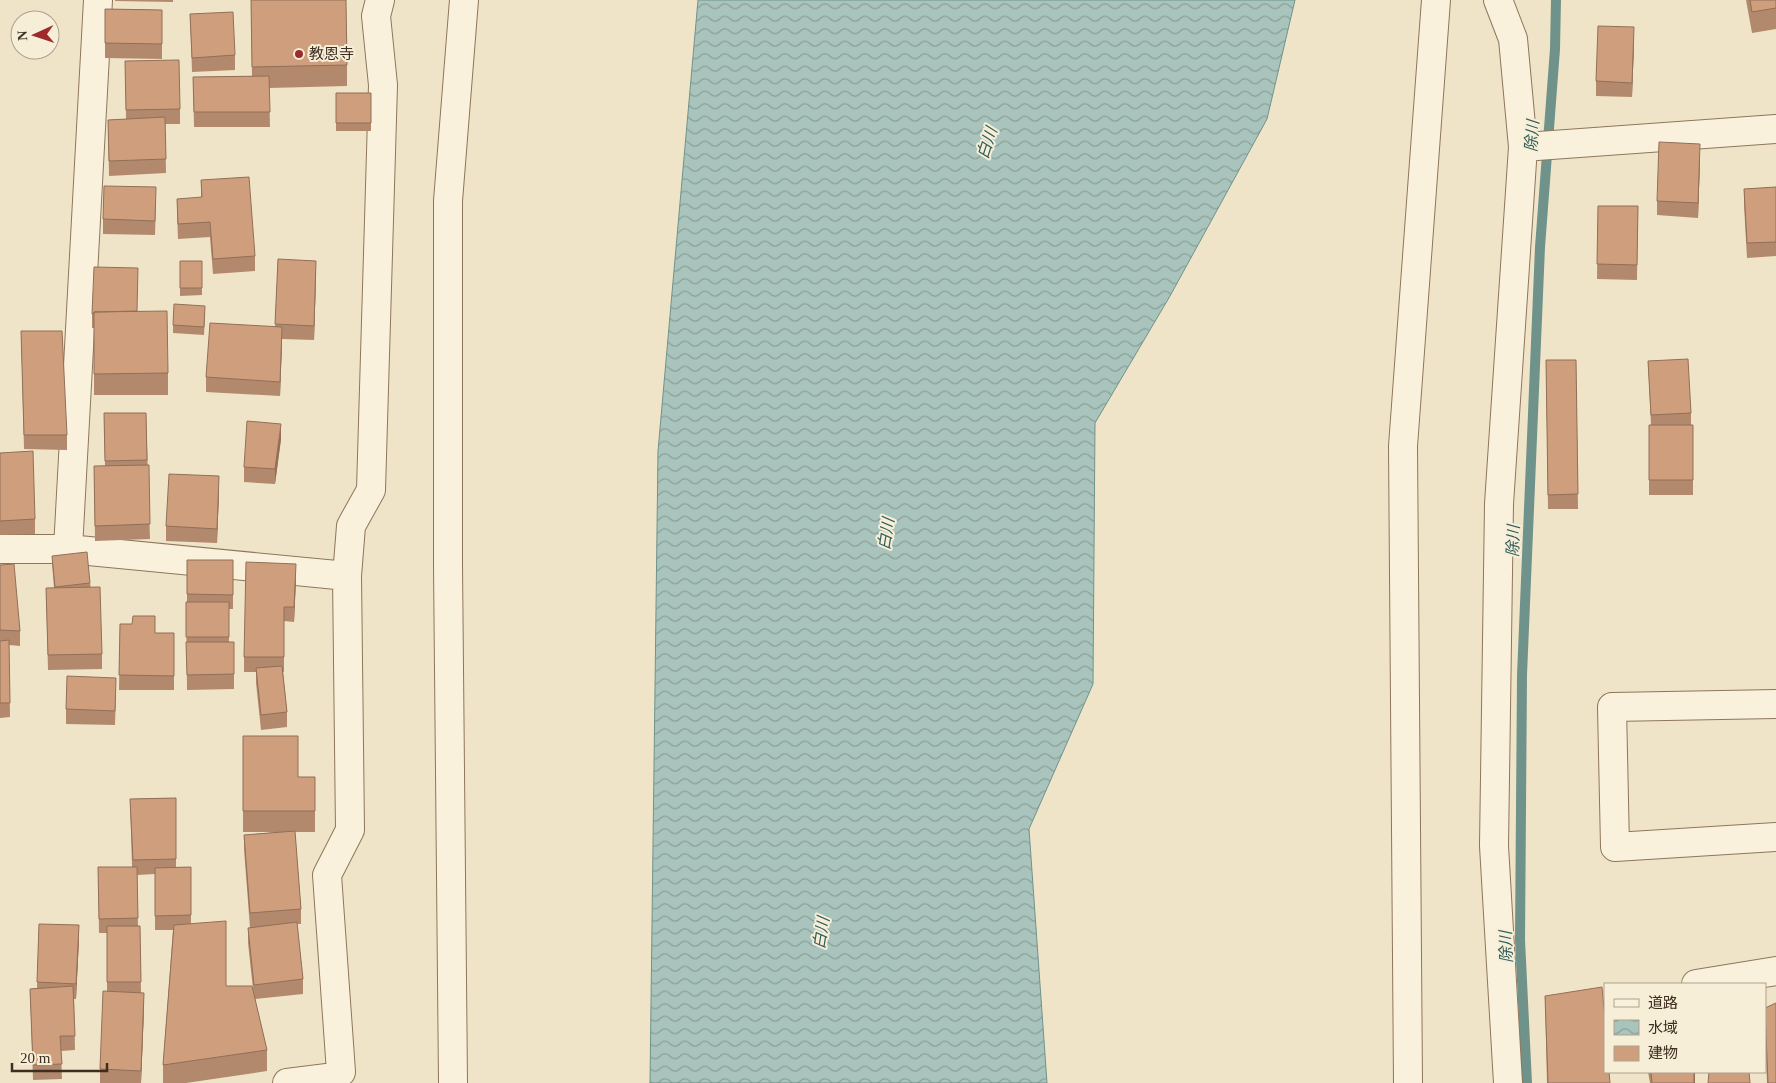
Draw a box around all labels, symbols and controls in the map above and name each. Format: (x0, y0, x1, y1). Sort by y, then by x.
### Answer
north arrow (10, 10, 60, 60)
text: N (15, 30, 30, 41)
place label: 教恩寺 (309, 46, 354, 62)
marker: 教恩寺 (293, 48, 305, 60)
water label: 除川 (1522, 117, 1542, 153)
water label: 白川 (974, 123, 1001, 161)
water label: 白川 (875, 515, 897, 551)
water label: 除川 (1504, 523, 1522, 557)
water label: 白川 (810, 914, 832, 950)
water label: 除川 (1497, 929, 1515, 963)
legend (1604, 983, 1766, 1073)
text: 道路 (1648, 995, 1678, 1011)
text: 水域 (1648, 1020, 1678, 1036)
scale bar (12, 1040, 108, 1072)
text: 建物 (1648, 1045, 1678, 1061)
text: 20 m (20, 1050, 51, 1066)

